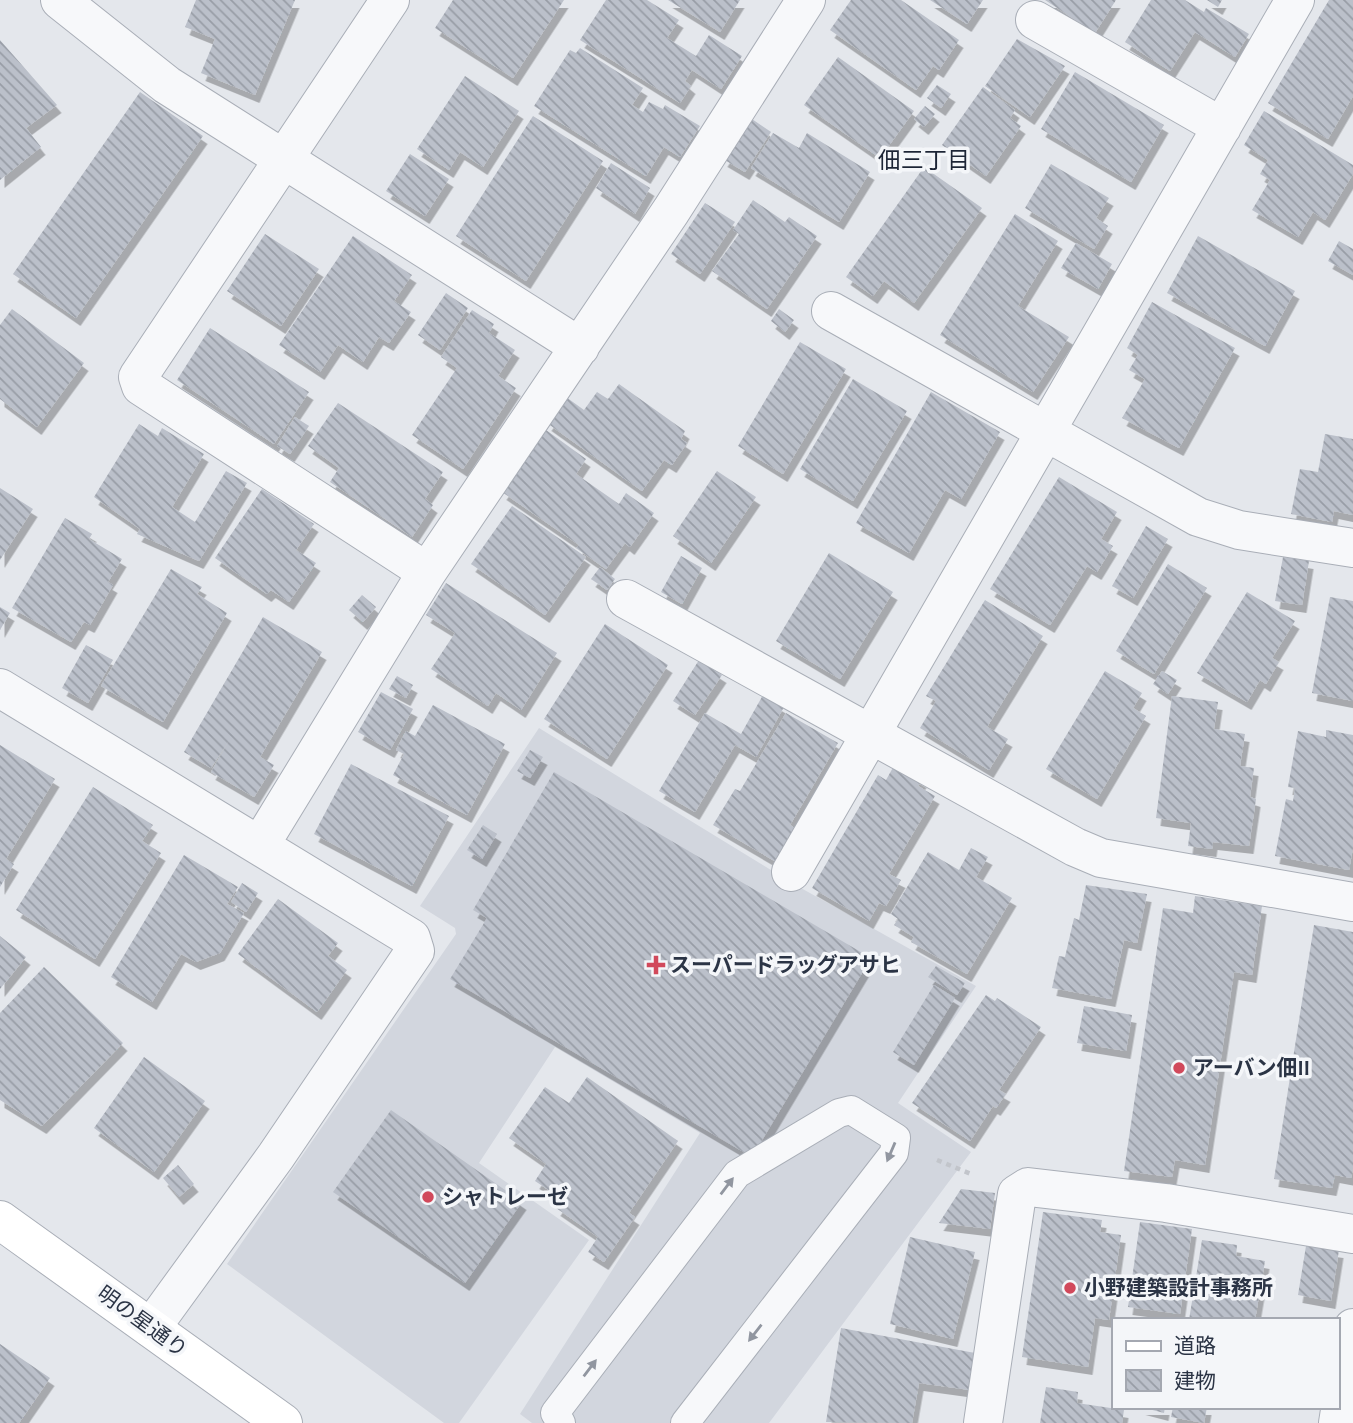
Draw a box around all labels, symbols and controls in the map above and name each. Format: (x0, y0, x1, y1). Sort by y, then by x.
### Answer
district label: 佃三丁目 (878, 148, 970, 173)
place label: スーパードラッグアサヒ (670, 954, 901, 976)
marker: スーパードラッグアサヒ (648, 957, 664, 973)
place label: アーバン佃II (1193, 1056, 1310, 1079)
marker: アーバン佃II (1171, 1060, 1187, 1076)
one-way arrow (886, 1142, 897, 1163)
one-way arrow (720, 1178, 735, 1196)
place label: シャトレーゼ (442, 1185, 568, 1208)
marker: シャトレーゼ (420, 1189, 436, 1205)
place label: 小野建築設計事務所 (1084, 1277, 1273, 1299)
marker: 小野建築設計事務所 (1062, 1280, 1078, 1296)
street label: 明の星通り (93, 1282, 191, 1361)
legend (1112, 1318, 1339, 1409)
one-way arrow (748, 1324, 762, 1342)
text: 道路 (1174, 1335, 1216, 1357)
one-way arrow (582, 1359, 597, 1377)
text: 建物 (1174, 1370, 1216, 1392)

